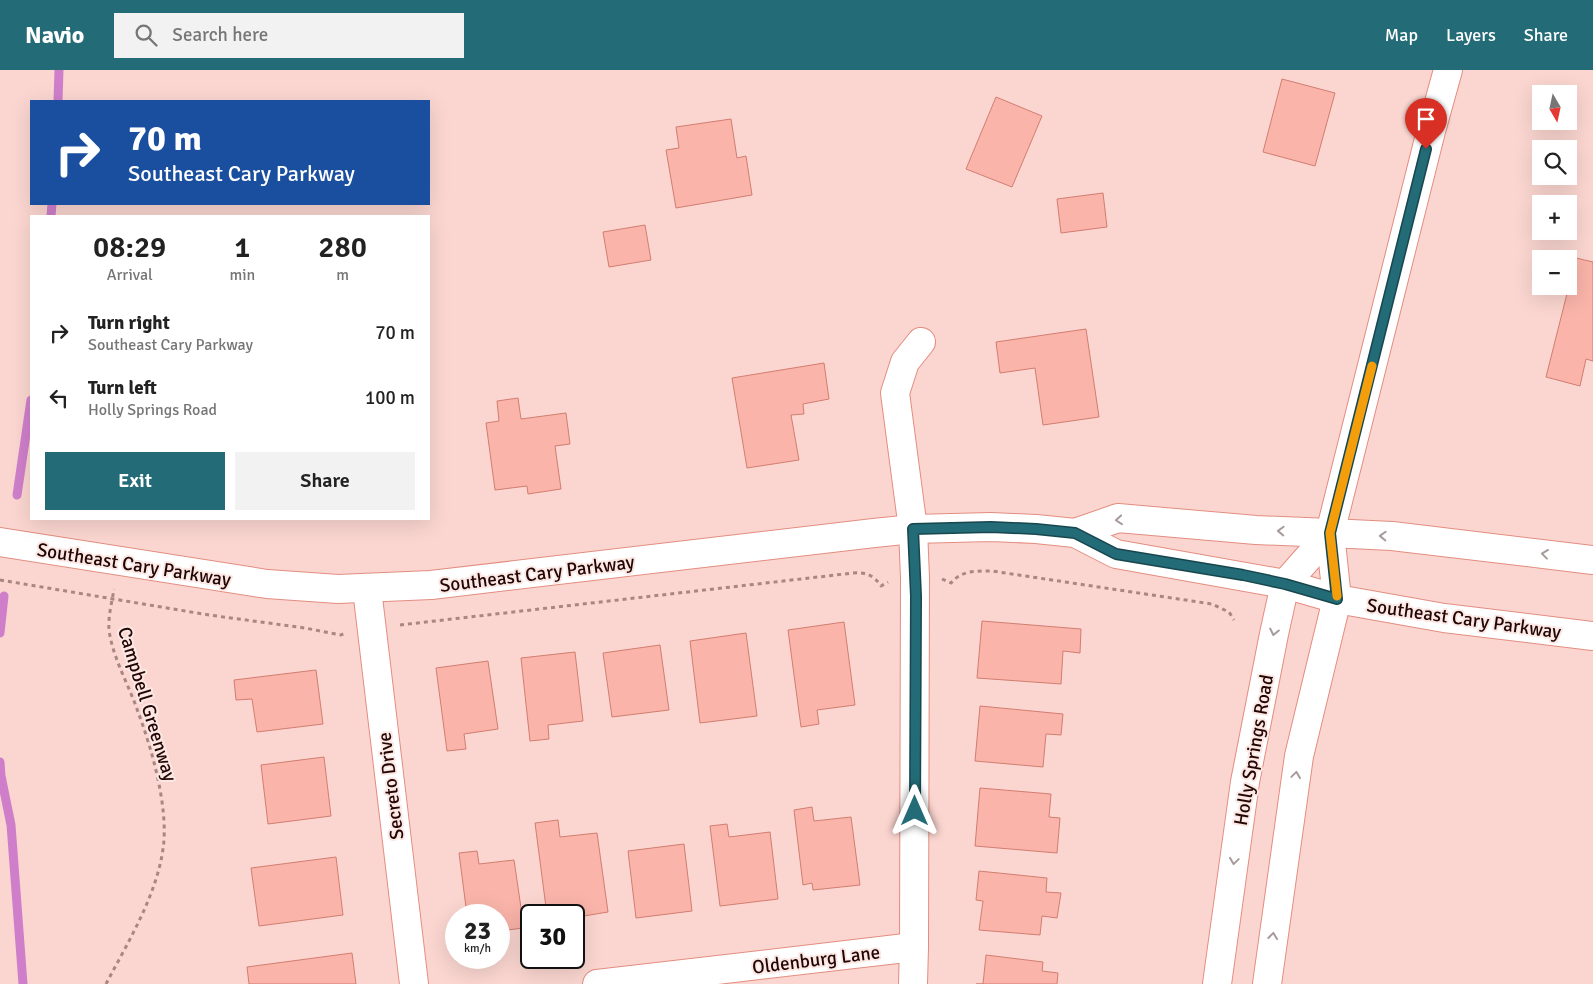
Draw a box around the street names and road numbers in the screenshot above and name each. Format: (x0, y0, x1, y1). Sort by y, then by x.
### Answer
street label: Southeast Cary Parkway (35, 538, 233, 592)
street label: Southeast Cary Parkway (438, 550, 636, 598)
street label: Southeast Cary Parkway (1365, 593, 1563, 645)
street label: Campbell Greenway (112, 624, 182, 785)
street label: Holly Springs Road (1229, 673, 1279, 828)
street label: Secreto Drive (372, 731, 409, 841)
street label: Oldenburg Lane (751, 940, 881, 980)

